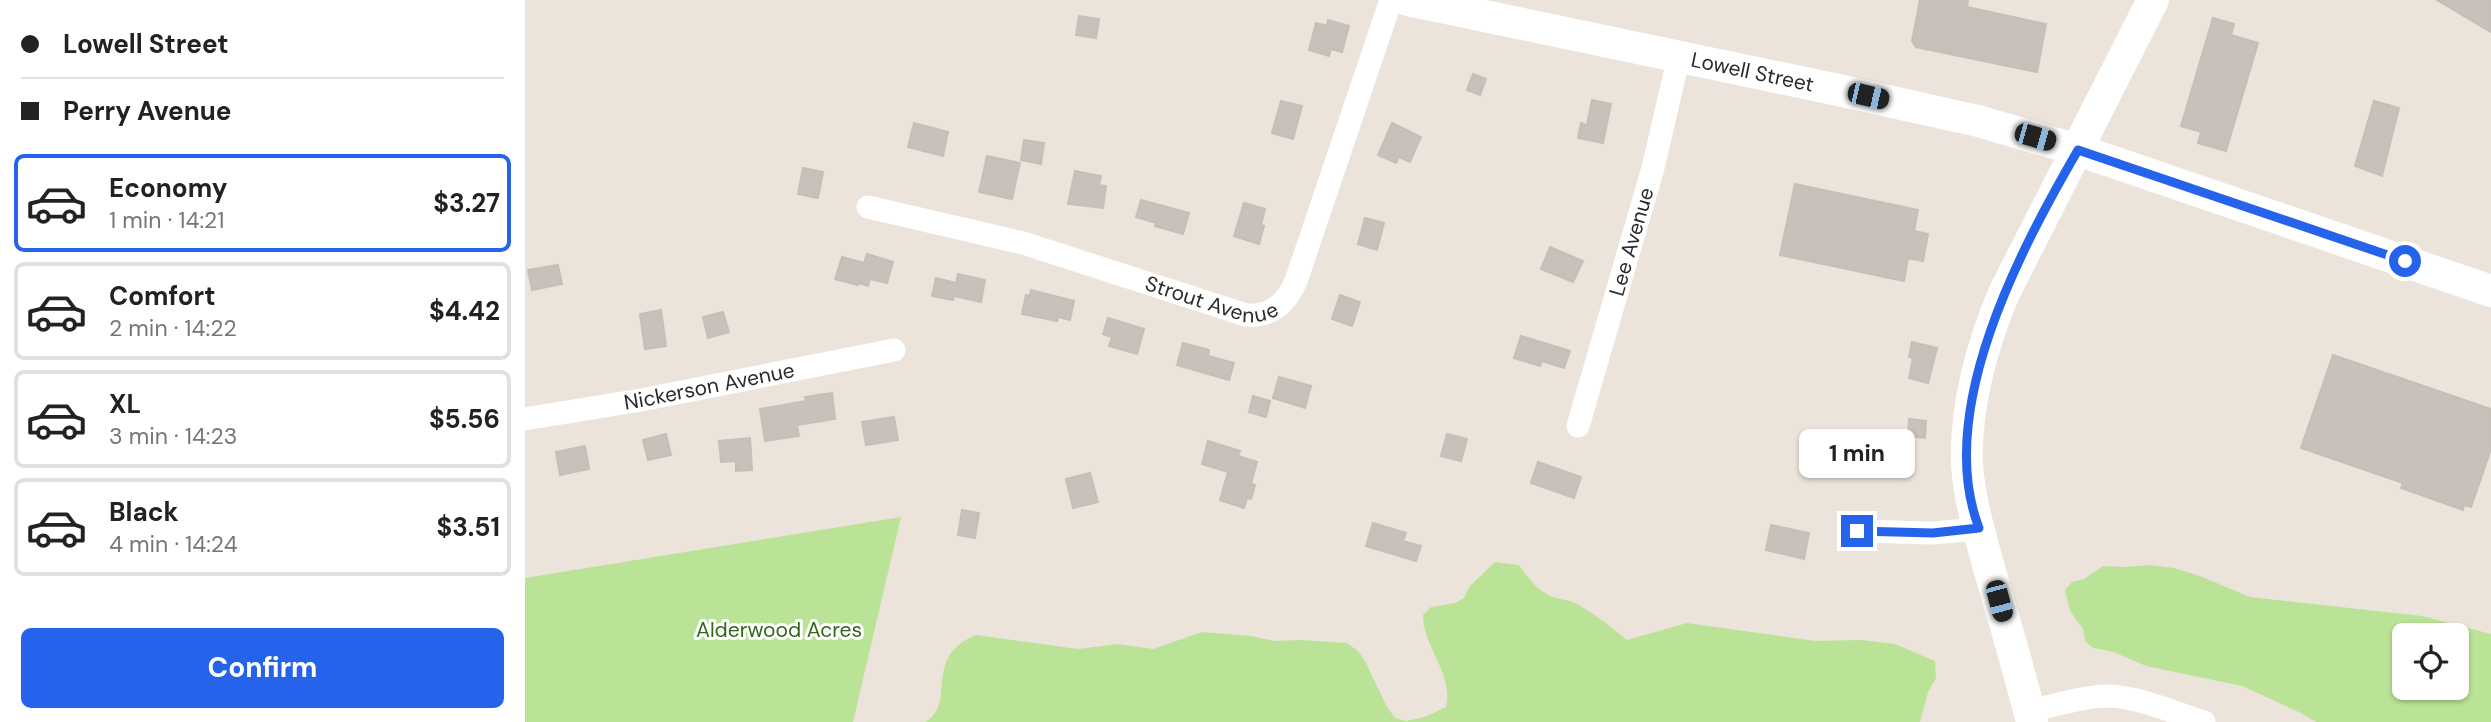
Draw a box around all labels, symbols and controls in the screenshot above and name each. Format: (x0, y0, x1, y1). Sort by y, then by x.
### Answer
text: Lowell Street (63, 27, 229, 61)
street label: Lowell Street (1689, 46, 1816, 99)
car (1846, 81, 1891, 111)
text: Perry Avenue (63, 94, 231, 128)
car (2012, 121, 2059, 153)
text: Economy (109, 171, 227, 205)
icon: car (25, 172, 88, 235)
street label: Lee Avenue (1603, 184, 1661, 299)
text: $3.27 (433, 186, 500, 220)
text: 1 min · 14:21 (109, 205, 225, 235)
route start (2389, 245, 2421, 277)
street label: Strout Avenue (1142, 269, 1283, 329)
text: Comfort (109, 279, 215, 313)
icon: car (25, 280, 88, 343)
text: $4.42 (429, 294, 500, 328)
text: 2 min · 14:22 (109, 313, 237, 343)
street label: Nickerson Avenue (622, 356, 797, 417)
text: XL (109, 387, 141, 421)
icon: car (25, 388, 88, 451)
text: $5.56 (429, 402, 500, 436)
text: 3 min · 14:23 (109, 421, 237, 451)
callout: 1 min (1799, 430, 1915, 478)
text: 1 min (1829, 438, 1885, 468)
text: Black (109, 495, 179, 529)
icon: car (25, 496, 88, 559)
text: $3.51 (436, 510, 500, 544)
route end (1841, 515, 1873, 547)
text: 4 min · 14:24 (109, 529, 238, 559)
car (1984, 578, 2015, 624)
park label: Alderwood Acres (696, 616, 862, 644)
map controls (2392, 623, 2469, 700)
button: locate (2392, 623, 2469, 700)
button: Confirm (21, 628, 504, 708)

